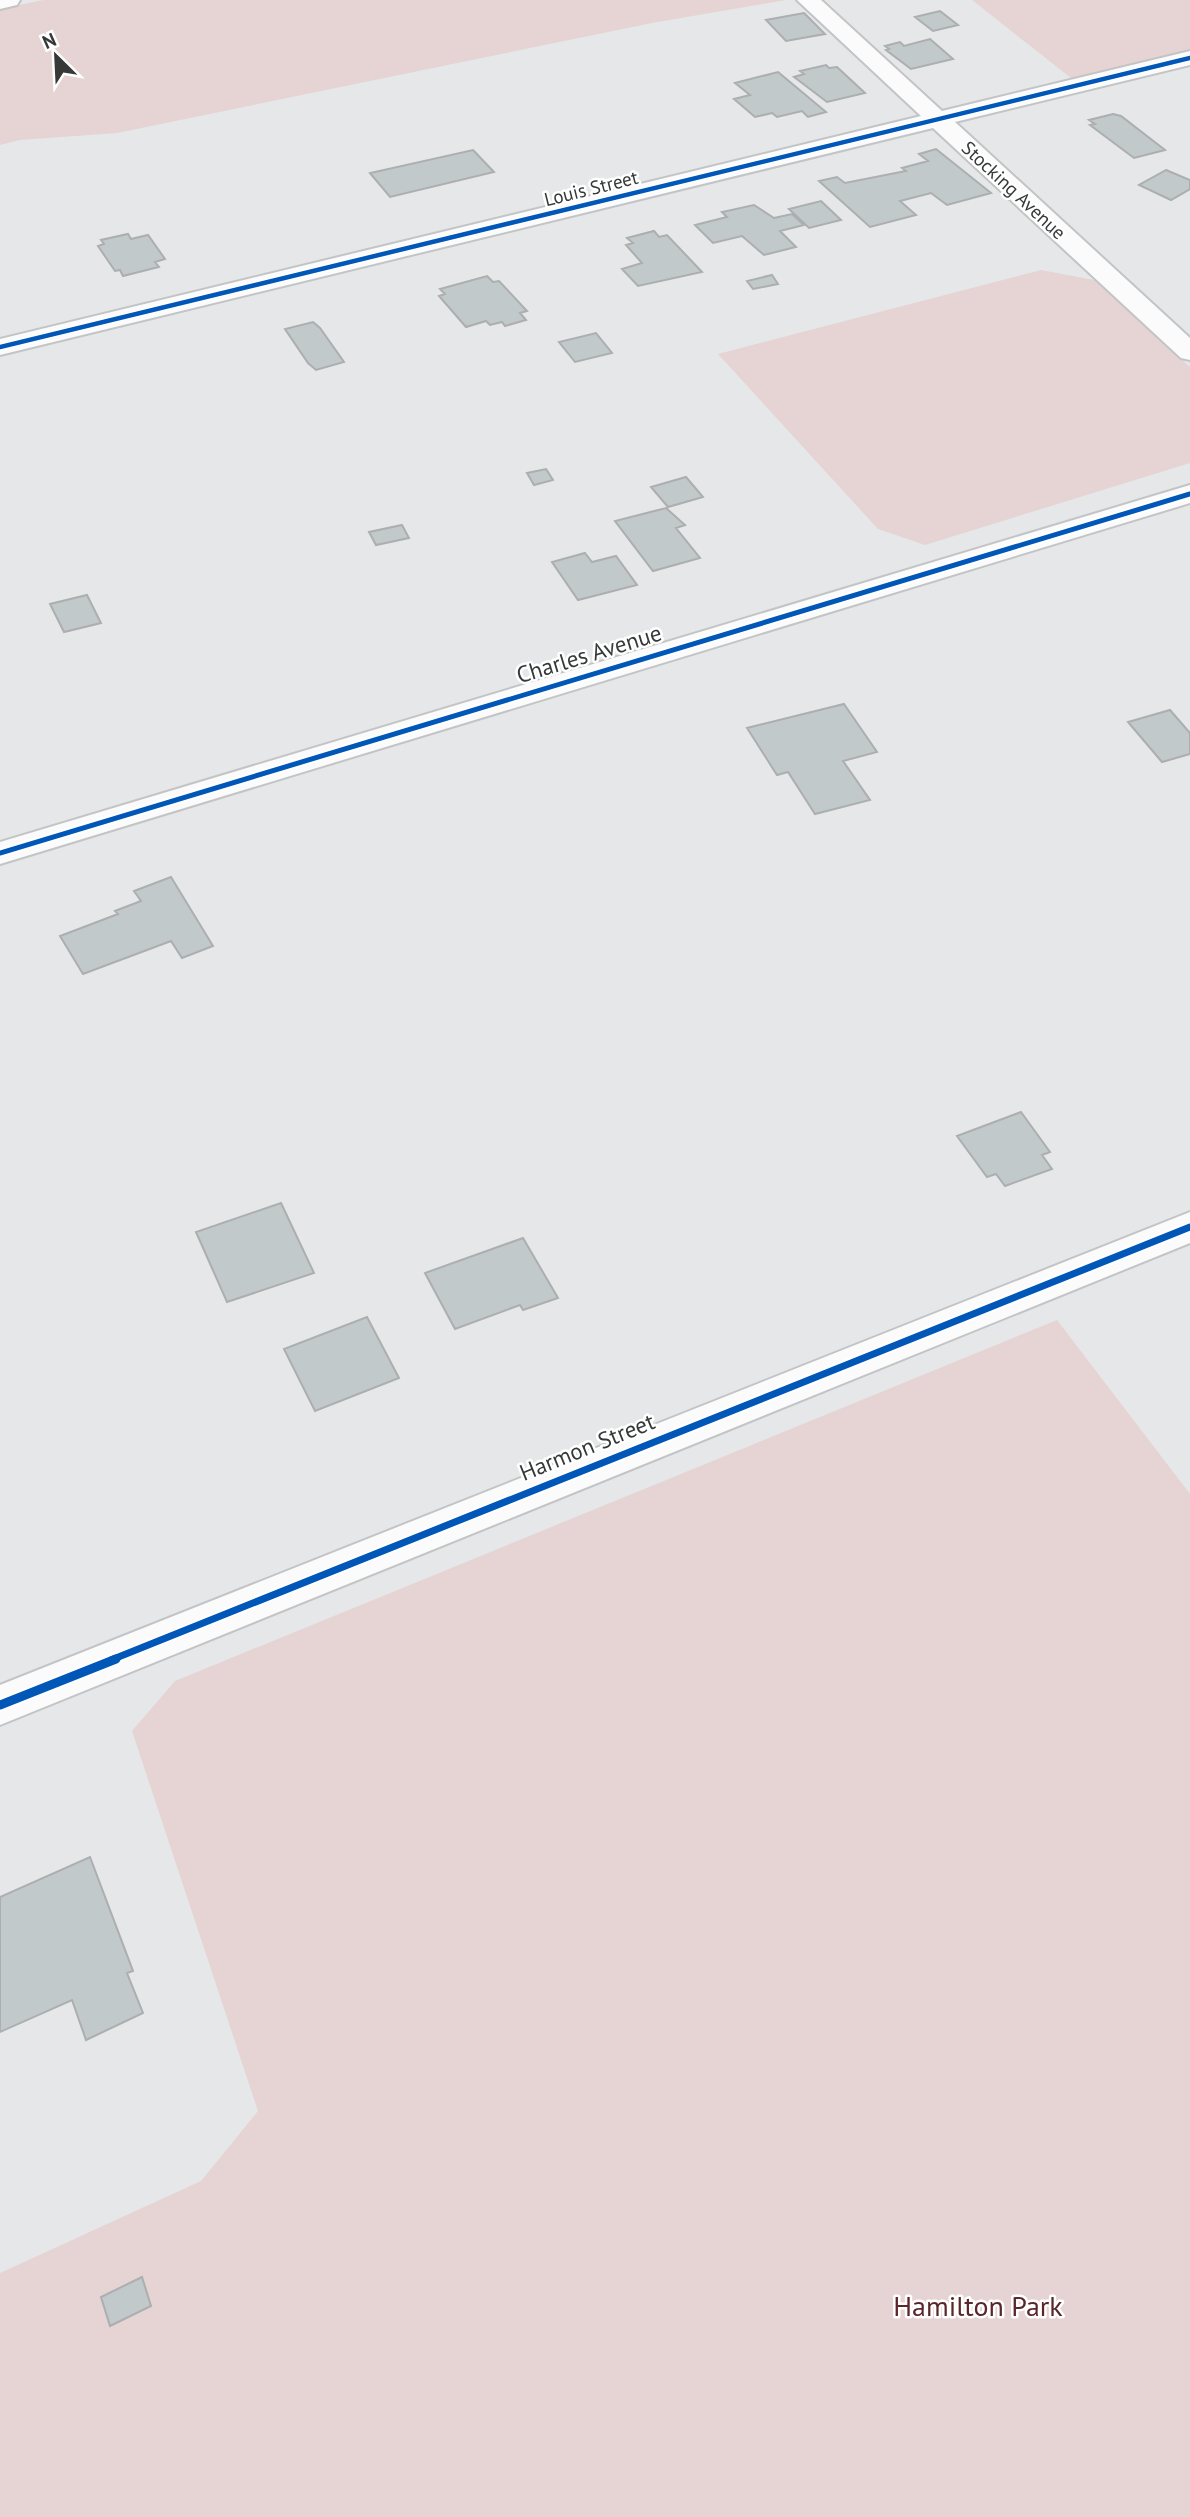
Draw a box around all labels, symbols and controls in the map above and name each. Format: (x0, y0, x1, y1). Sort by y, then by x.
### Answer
north arrow (21, 21, 91, 91)
text: N (39, 27, 60, 54)
street label: Stocking Avenue (957, 136, 1071, 244)
street label: Louis Street (542, 165, 641, 211)
street label: Charles Avenue (513, 618, 665, 689)
street label: Harmon Street (515, 1406, 659, 1487)
park label: Hamilton Park (893, 2287, 1063, 2324)

